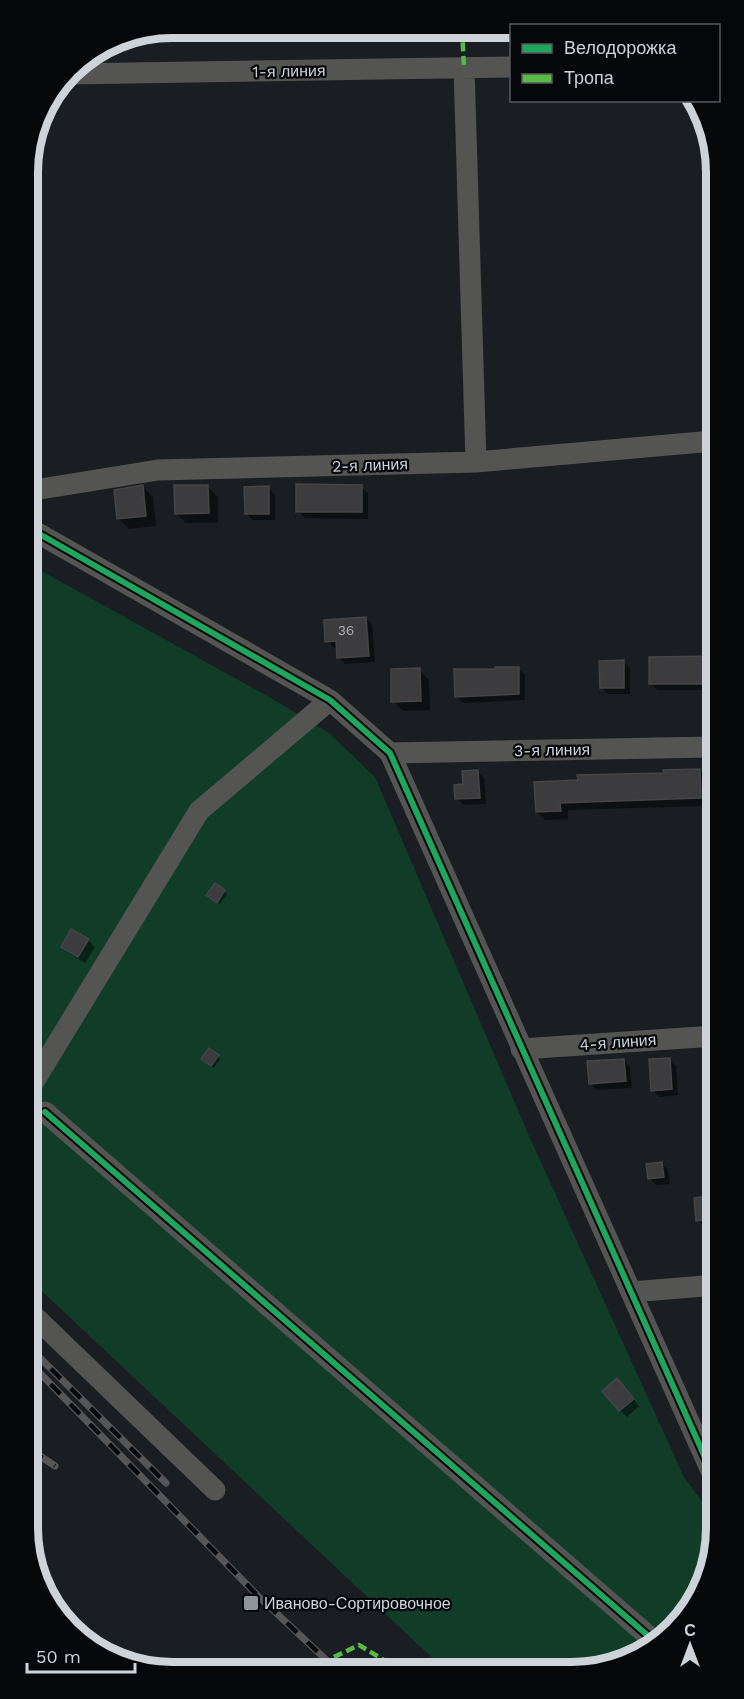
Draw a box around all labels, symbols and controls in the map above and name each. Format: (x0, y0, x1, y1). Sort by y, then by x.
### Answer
legend (510, 24, 720, 102)
text: Велодорожка (564, 37, 677, 58)
street label: 1-я линия (252, 61, 326, 81)
text: Тропа (564, 67, 615, 88)
street label: 2-я линия (332, 454, 408, 476)
house number: 36 (338, 622, 354, 638)
street label: 3-я линия (514, 740, 590, 760)
street label: 4-я линия (579, 1030, 657, 1054)
marker: Иваново-Сортировочное (242, 1594, 260, 1612)
place label: Иваново-Сортировочное (264, 1594, 451, 1613)
north arrow (660, 1615, 720, 1675)
text: С (684, 1621, 696, 1640)
scale bar (27, 1636, 135, 1674)
text: 50 m (36, 1646, 81, 1667)

